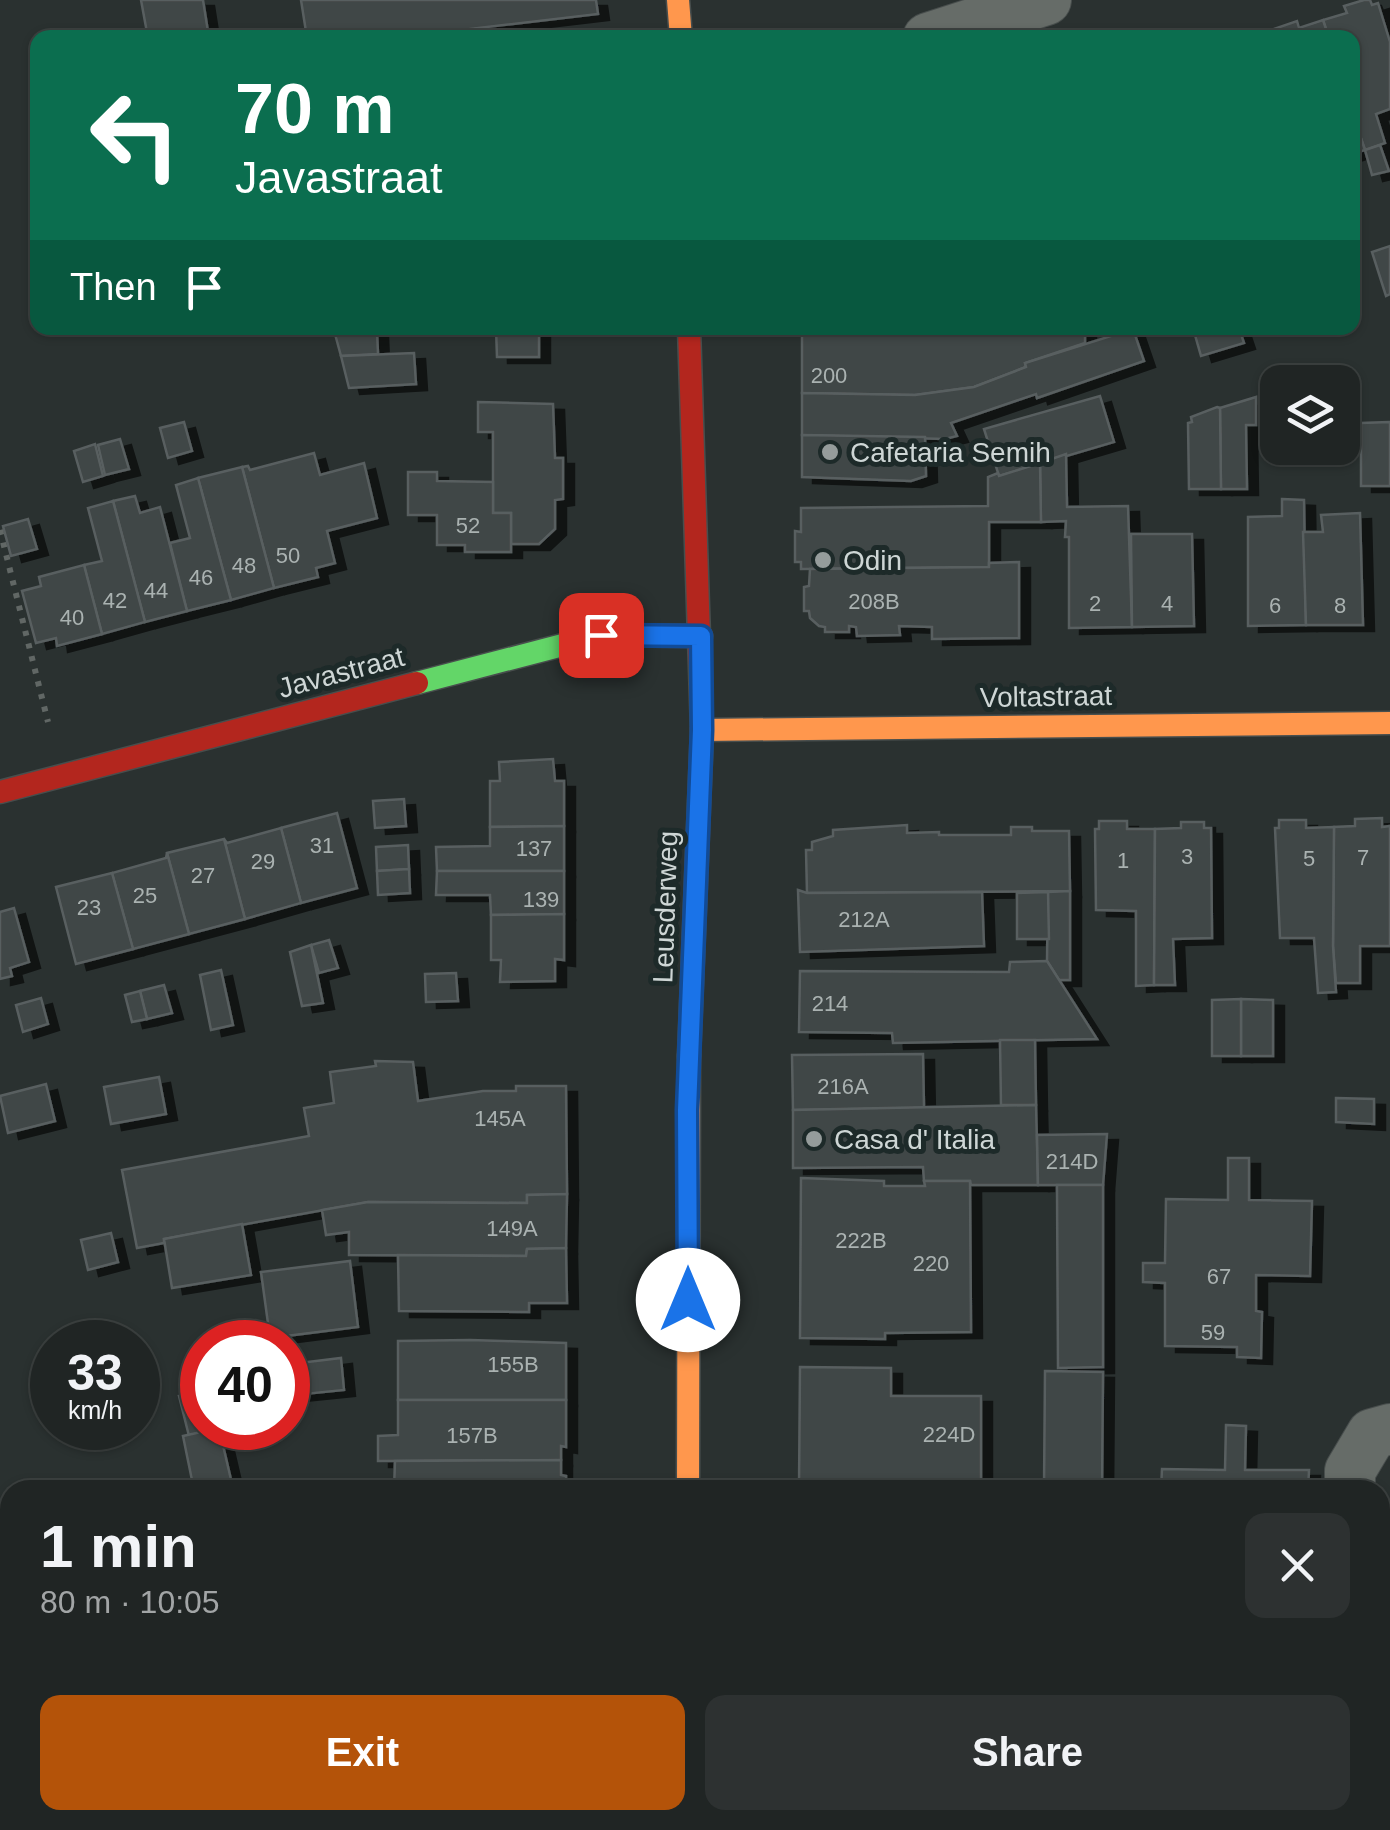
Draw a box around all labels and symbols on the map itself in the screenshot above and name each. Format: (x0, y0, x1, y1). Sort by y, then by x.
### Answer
house number: 200 (811, 363, 847, 388)
place label: Cafetaria Semih (850, 437, 1051, 468)
marker: Cafetaria Semih (819, 441, 841, 463)
house number: 52 (456, 513, 480, 538)
house number: 50 (276, 543, 300, 568)
place label: Odin (843, 545, 902, 576)
marker: Odin (812, 549, 834, 571)
house number: 48 (232, 553, 256, 578)
house number: 46 (189, 565, 213, 590)
house number: 44 (144, 578, 168, 603)
house number: 42 (103, 588, 127, 613)
house number: 208B (848, 589, 900, 614)
house number: 2 (1089, 591, 1101, 616)
house number: 4 (1161, 591, 1173, 616)
pin (559, 593, 644, 678)
house number: 6 (1269, 593, 1281, 618)
house number: 8 (1334, 593, 1346, 618)
house number: 40 (60, 605, 84, 630)
street label: Javastraat (275, 641, 408, 704)
street label: Voltastraat (980, 680, 1113, 713)
street label: Leusderweg (647, 830, 684, 984)
house number: 31 (310, 833, 334, 858)
house number: 137 (516, 836, 552, 861)
house number: 3 (1181, 844, 1193, 869)
house number: 7 (1357, 845, 1369, 870)
house number: 5 (1303, 846, 1315, 871)
house number: 1 (1117, 848, 1129, 873)
house number: 29 (251, 849, 275, 874)
house number: 27 (191, 863, 215, 888)
house number: 25 (133, 883, 157, 908)
house number: 139 (523, 887, 559, 912)
house number: 23 (77, 895, 101, 920)
house number: 212A (838, 907, 890, 932)
house number: 214 (812, 991, 848, 1016)
house number: 216A (817, 1074, 869, 1099)
house number: 145A (474, 1106, 526, 1131)
place label: Casa d' Italia (834, 1124, 995, 1155)
marker: Casa d' Italia (803, 1128, 825, 1150)
house number: 214D (1046, 1149, 1098, 1174)
house number: 149A (486, 1216, 538, 1241)
house number: 222B (835, 1228, 887, 1253)
position arrow (636, 1248, 740, 1352)
house number: 220 (913, 1251, 949, 1276)
house number: 67 (1207, 1264, 1231, 1289)
speed limit sign: 40 (180, 1320, 310, 1450)
house number: 59 (1201, 1320, 1225, 1345)
house number: 155B (487, 1352, 539, 1377)
house number: 224D (923, 1422, 975, 1447)
house number: 157B (446, 1423, 498, 1448)

